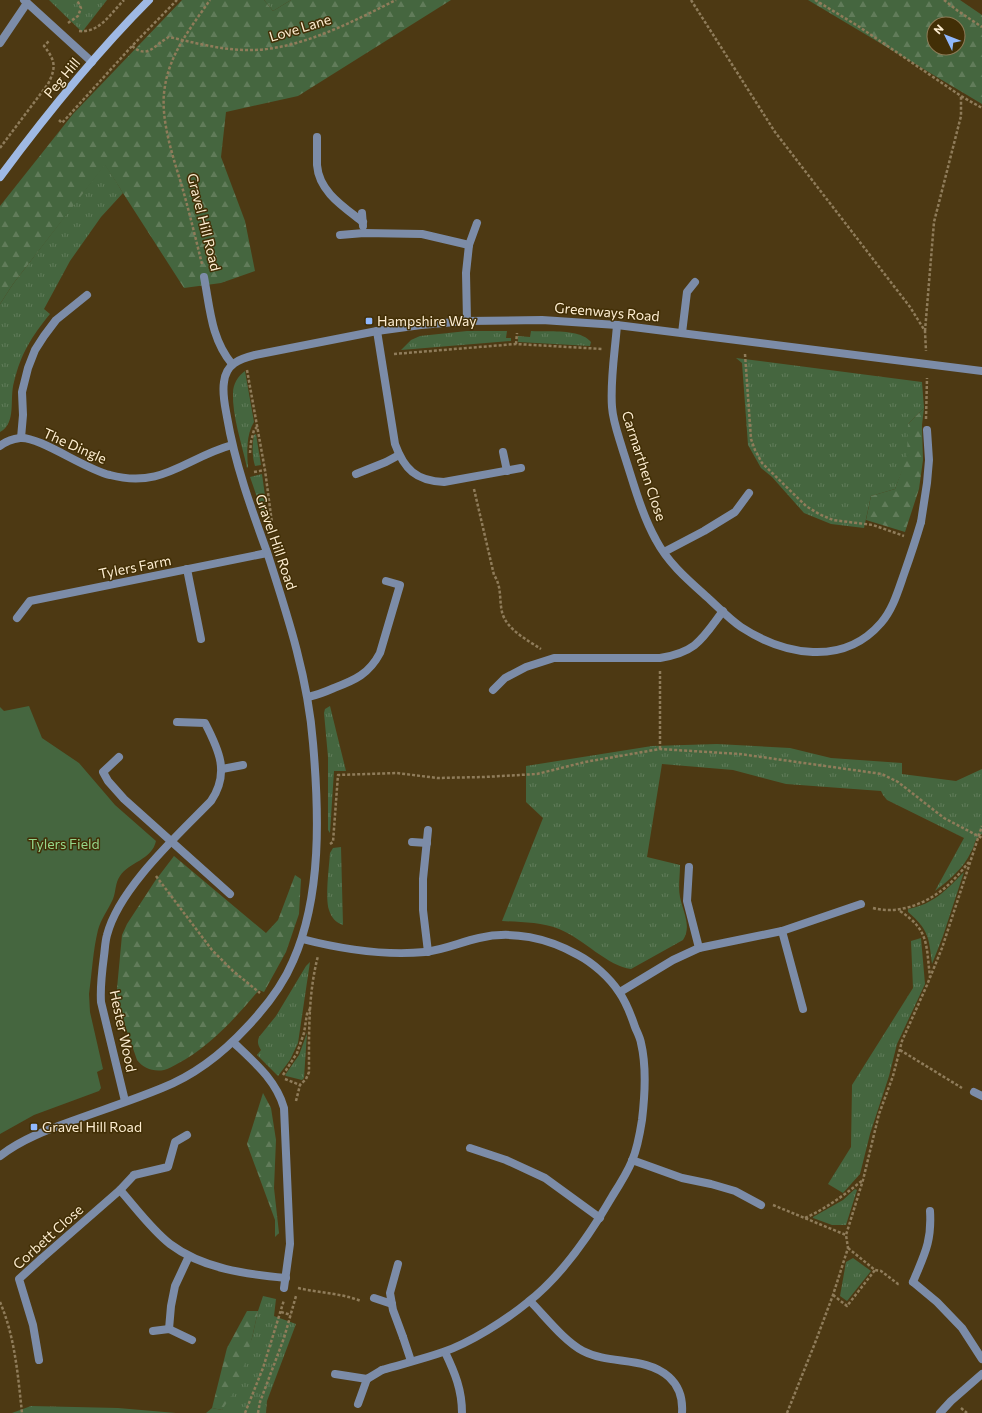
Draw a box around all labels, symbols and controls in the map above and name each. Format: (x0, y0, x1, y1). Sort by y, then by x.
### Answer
street label: Love Lane (267, 10, 333, 45)
north arrow (926, 16, 966, 56)
text: N (931, 21, 946, 36)
street label: Peg Hill (40, 54, 83, 101)
street label: Gravel Hill Road (184, 171, 225, 272)
street label: Greenways Road (554, 298, 660, 325)
place label: Hampshire Way (377, 312, 477, 329)
marker: Hampshire Way (364, 316, 374, 326)
street label: Carmarthen Close (619, 409, 670, 523)
street label: The Dingle (41, 424, 110, 467)
street label: Gravel Hill Road (252, 492, 301, 592)
street label: Tylers Farm (97, 551, 173, 582)
park label: Tylers Field (28, 835, 100, 852)
street label: Hester Wood (106, 988, 140, 1074)
place label: Gravel Hill Road (42, 1118, 142, 1135)
marker: Gravel Hill Road (29, 1122, 39, 1132)
street label: Corbett Close (9, 1201, 86, 1273)

